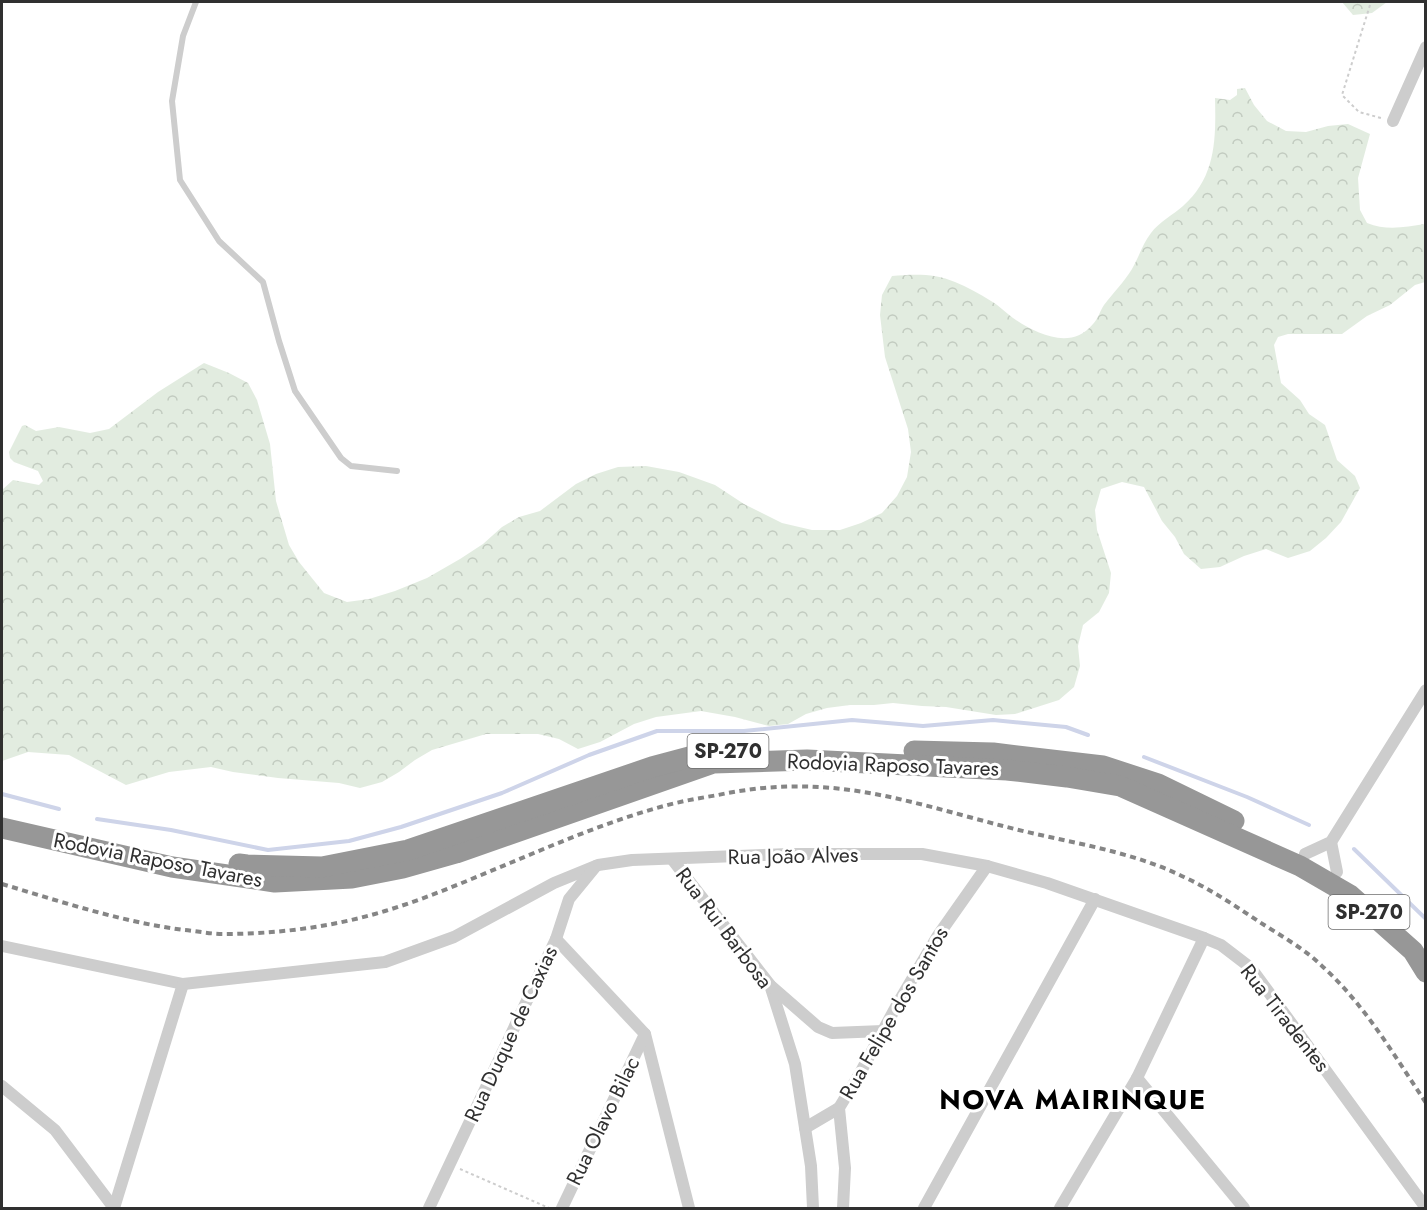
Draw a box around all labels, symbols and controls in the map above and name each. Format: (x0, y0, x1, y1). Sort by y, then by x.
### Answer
road number: SP-270 (688, 734, 768, 768)
street label: Rodovia Raposo Tavares (786, 746, 1000, 784)
street label: Rodovia Raposo Tavares (51, 825, 265, 895)
street label: Rua João Alves (727, 840, 859, 872)
street label: Rua Rui Barbosa (668, 861, 780, 995)
road number: SP-270 (1328, 895, 1410, 929)
street label: Rua Felipe dos Santos (832, 921, 956, 1105)
street label: Rua Duque de Caxias (457, 941, 565, 1127)
street label: Rua Tiradentes (1233, 958, 1337, 1078)
street label: Rua Olavo Bilac (559, 1052, 647, 1190)
district label: NOVA MAIRINQUE (939, 1080, 1207, 1119)

